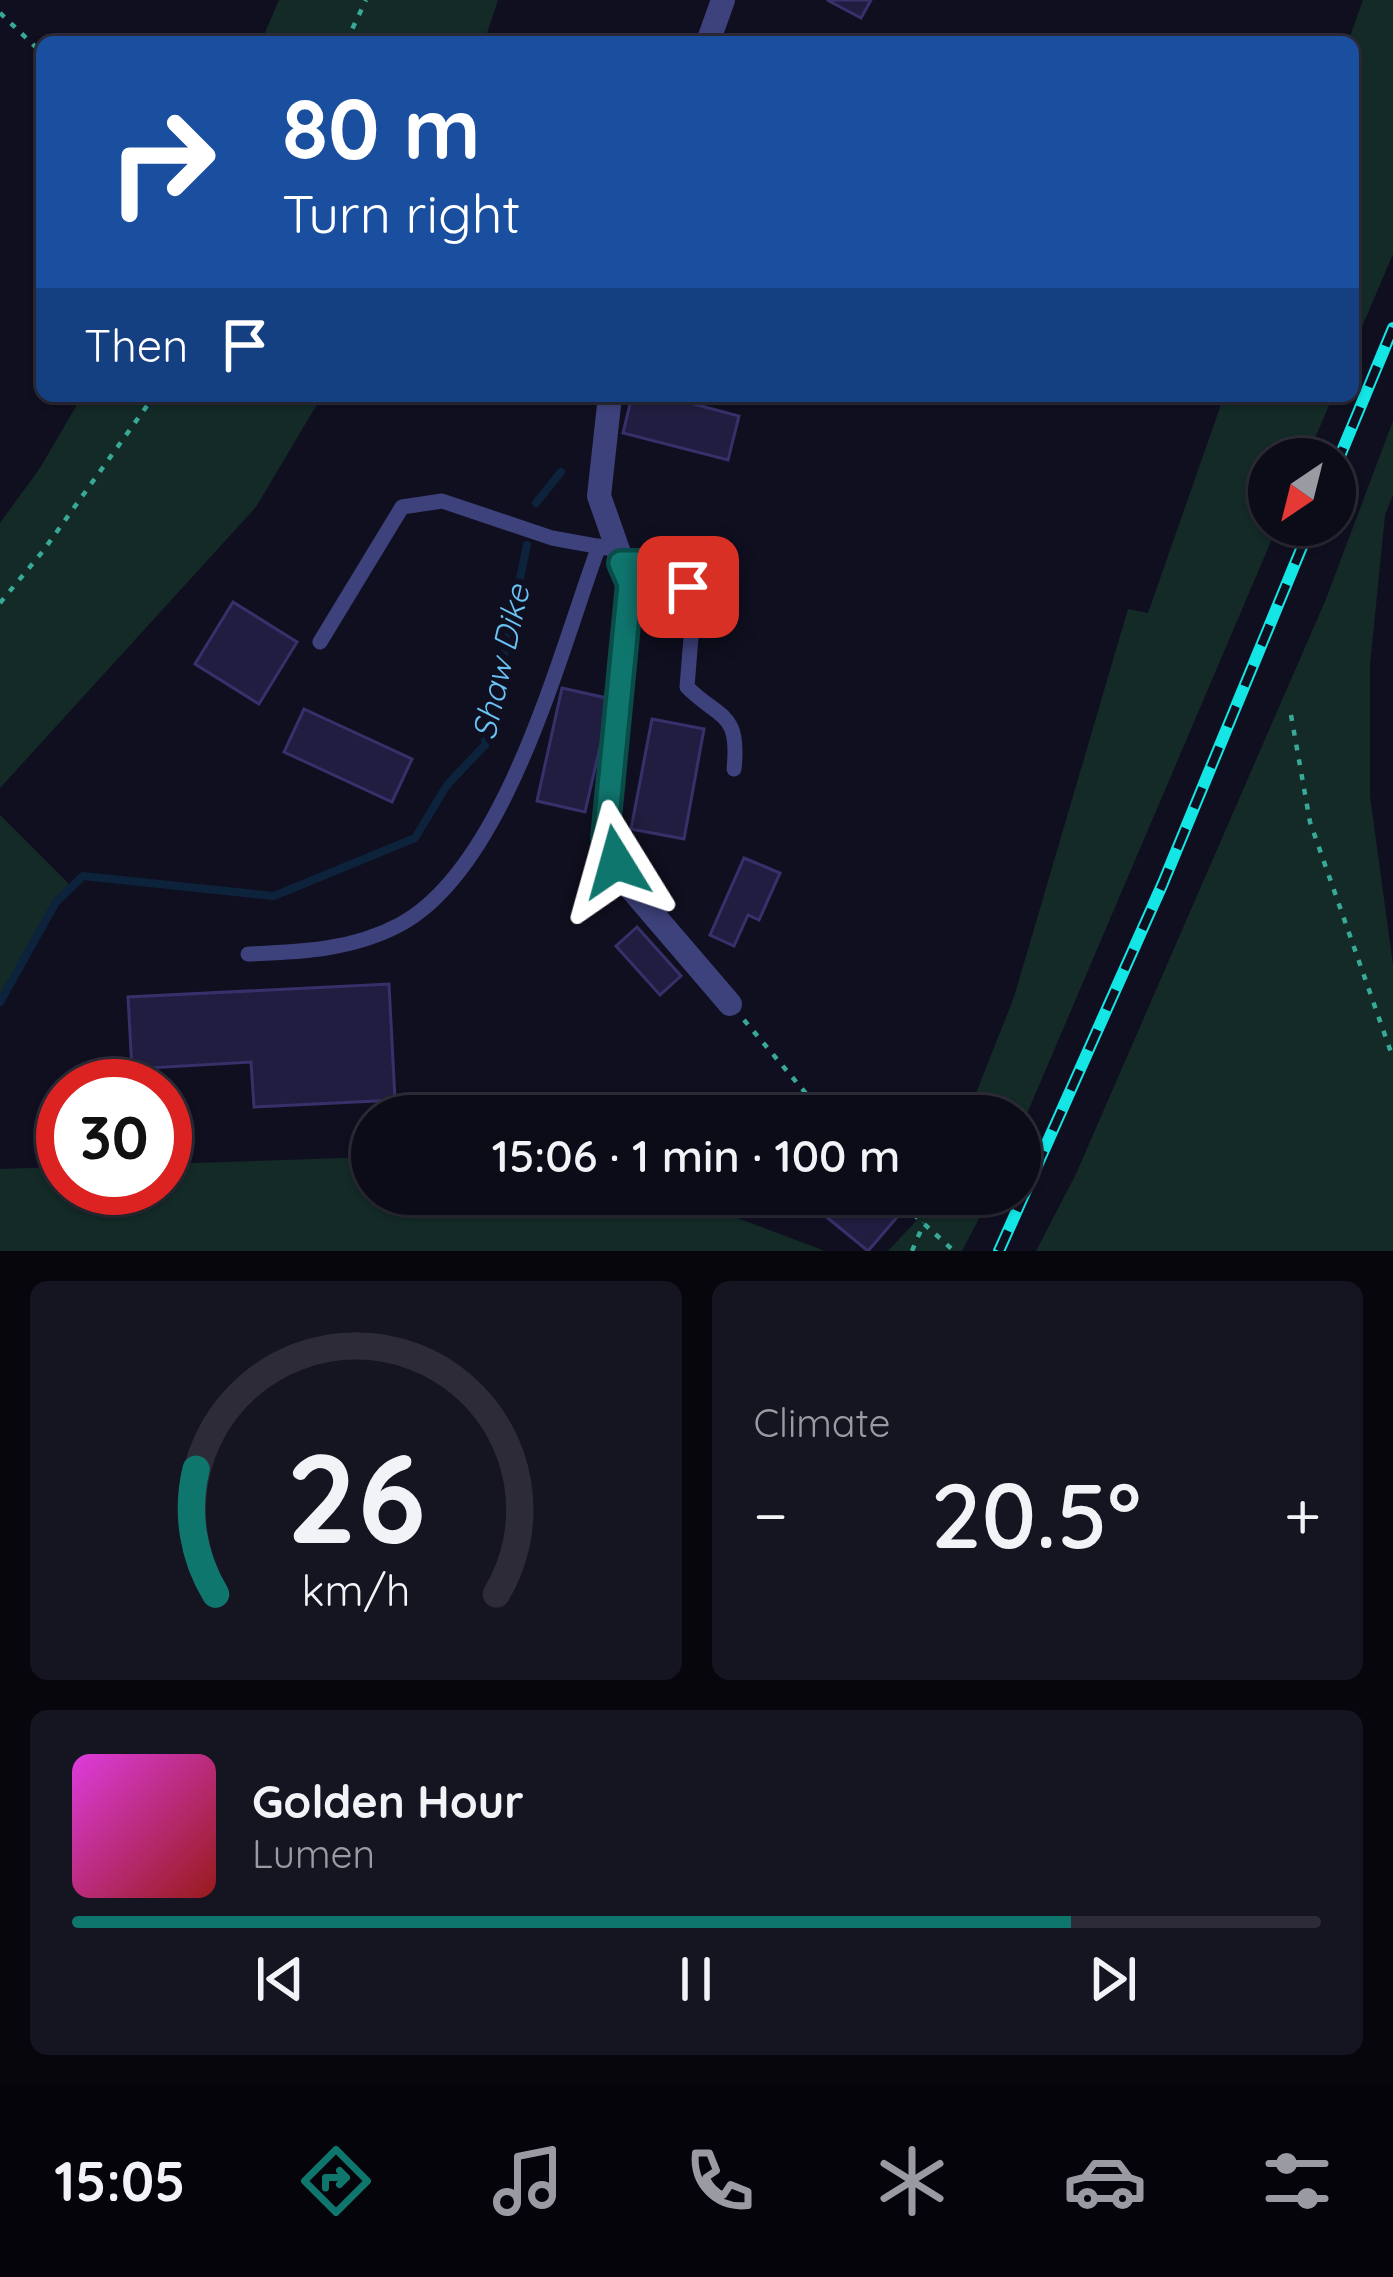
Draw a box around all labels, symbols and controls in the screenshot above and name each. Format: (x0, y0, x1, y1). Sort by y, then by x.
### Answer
text: 80 m (282, 75, 481, 180)
icon: right (84, 84, 240, 240)
text: Turn right (282, 179, 521, 247)
icon: arrive (212, 312, 278, 378)
text: Then (84, 317, 188, 373)
north arrow (1248, 438, 1356, 546)
map controls (1248, 438, 1356, 546)
pin (637, 536, 739, 638)
icon: arrive (655, 554, 721, 620)
water label: Shaw Dike (462, 579, 538, 743)
position arrow (553, 799, 679, 925)
speed limit sign: 30 (36, 1059, 192, 1215)
text: 15:06 · 1 min · 100 m (492, 1127, 900, 1183)
text: Climate (754, 1398, 891, 1447)
text: 26 (286, 1418, 426, 1574)
text: 20.5° (931, 1458, 1141, 1571)
text: − (754, 1473, 788, 1556)
text: + (1284, 1473, 1321, 1556)
text: km/h (301, 1562, 410, 1616)
text: Golden Hour (252, 1773, 524, 1829)
text: Lumen (252, 1829, 375, 1878)
icon: previous (247, 1946, 313, 2012)
icon: pause (663, 1946, 729, 2012)
icon: next (1080, 1946, 1146, 2012)
icon: directions (294, 2139, 378, 2223)
icon: music (486, 2139, 570, 2223)
icon: phone (678, 2139, 762, 2223)
icon: climate (870, 2139, 954, 2223)
icon: car (1063, 2139, 1147, 2223)
icon: filters (1255, 2139, 1339, 2223)
text: 15:05 (54, 2147, 185, 2215)

